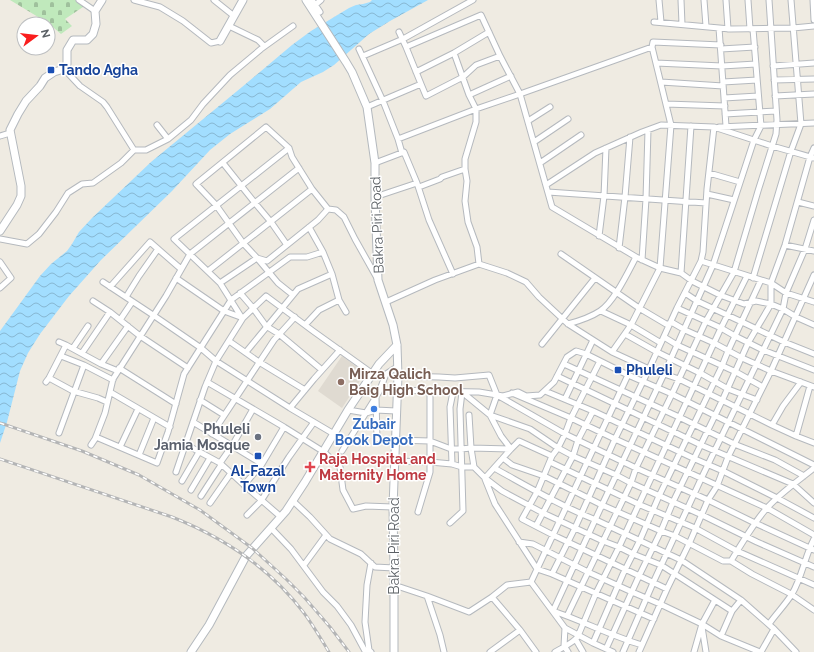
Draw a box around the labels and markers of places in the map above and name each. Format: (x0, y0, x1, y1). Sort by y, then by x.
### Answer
place label: Tando Agha (59, 62, 138, 78)
marker: Tando Agha (46, 65, 56, 75)
place label: Phuleli (626, 362, 673, 378)
marker: Phuleli (613, 365, 623, 375)
place label: Mirza Qalich Baig High School (349, 366, 464, 398)
marker: Mirza Qalich Baig High School (336, 377, 346, 387)
marker: Zubair Book Depot (369, 404, 379, 414)
place label: Zubair Book Depot (335, 416, 414, 448)
place label: Phuleli Jamia Mosque (154, 421, 251, 453)
marker: Phuleli Jamia Mosque (253, 432, 263, 442)
marker: Al-Fazal Town (253, 451, 263, 461)
place label: Raja Hospital and Maternity Home (319, 451, 436, 483)
marker: Raja Hospital and Maternity Home (304, 461, 316, 473)
place label: Al-Fazal Town (231, 463, 286, 495)

